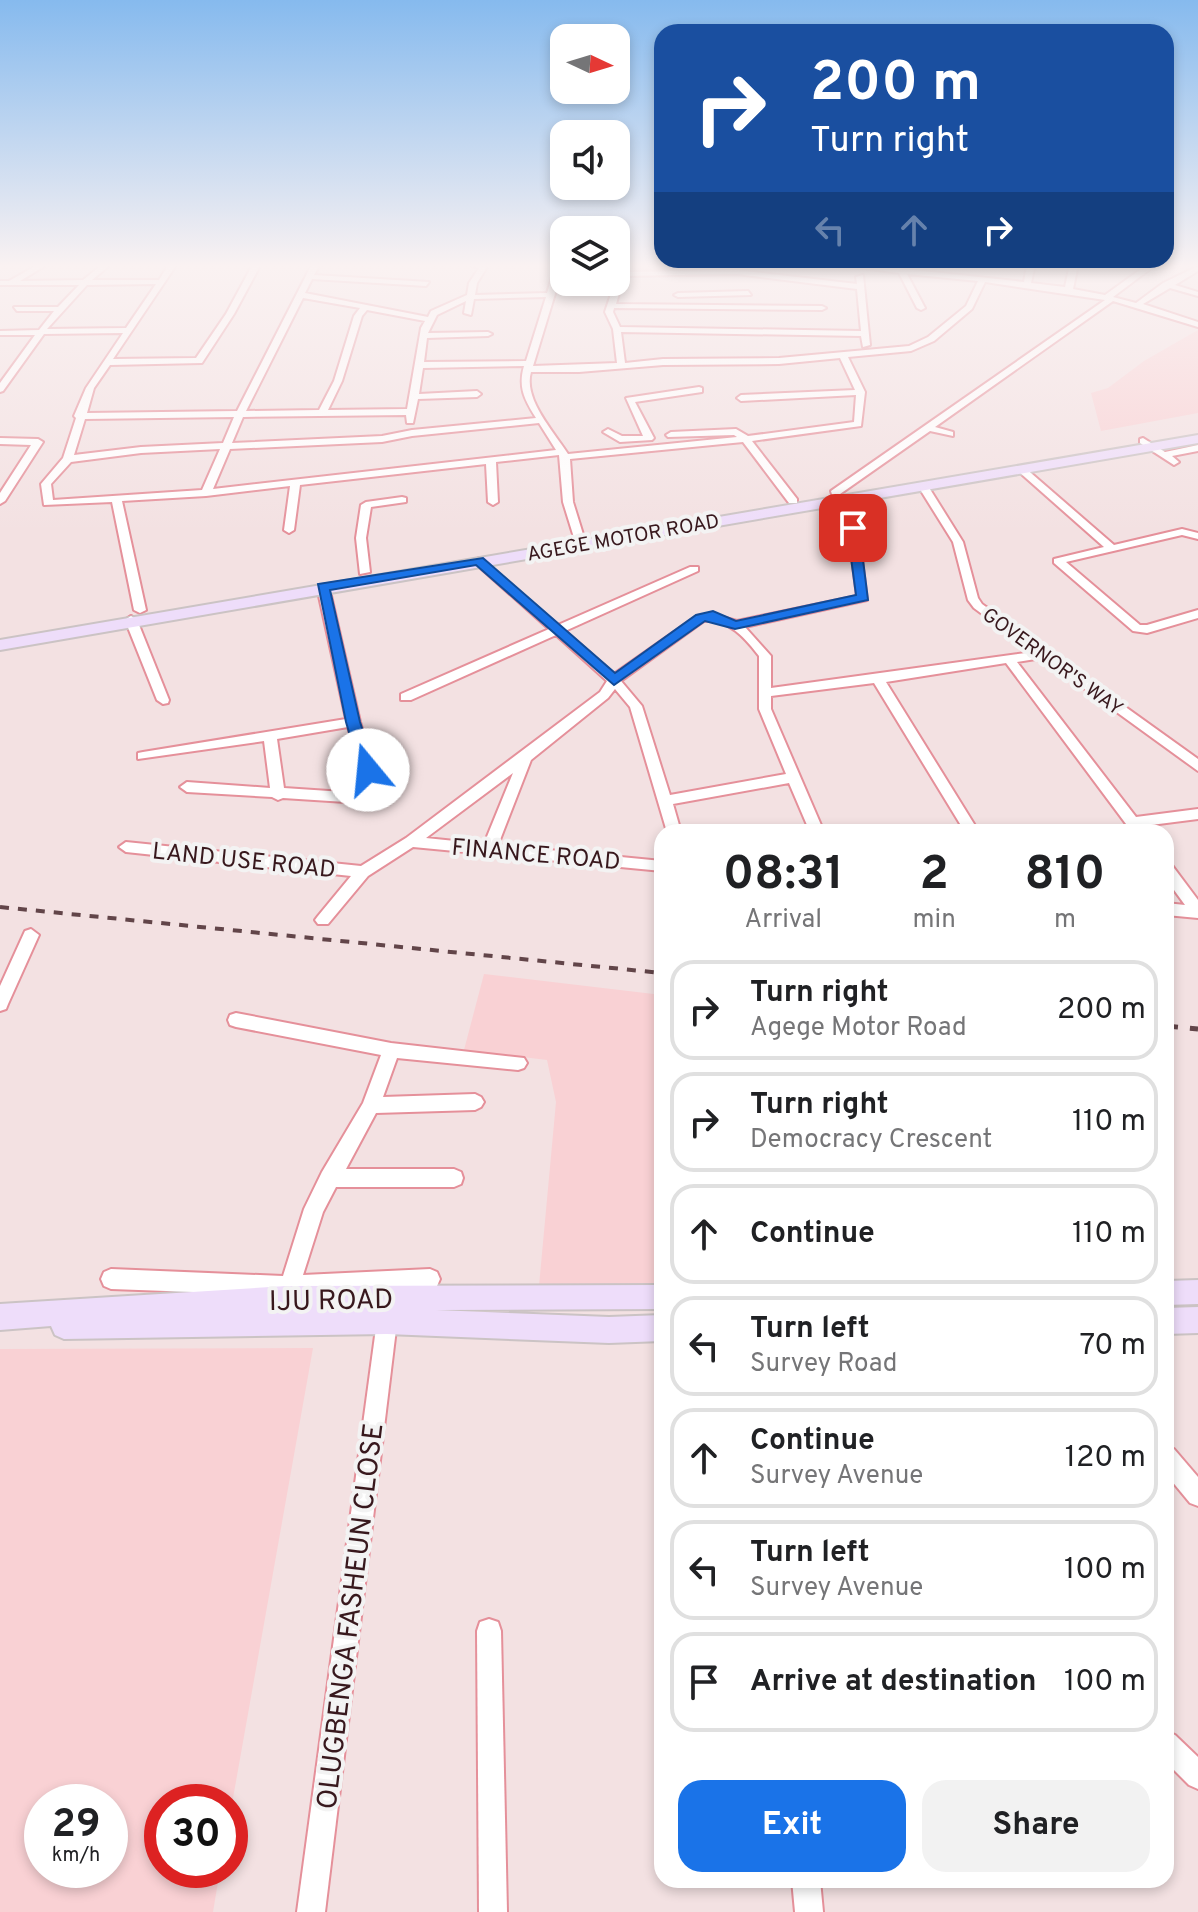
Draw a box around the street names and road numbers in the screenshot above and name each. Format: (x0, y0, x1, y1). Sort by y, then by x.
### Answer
street label: AGEGE MOTOR ROAD (525, 509, 722, 569)
street label: GOVERNOR'S WAY (976, 603, 1128, 723)
street label: FINANCE ROAD (450, 834, 622, 878)
street label: LAND USE ROAD (151, 837, 337, 887)
street label: IJU ROAD (269, 1283, 393, 1321)
street label: OLUGBENGA FASHEUN CLOSE (310, 1421, 394, 1811)

